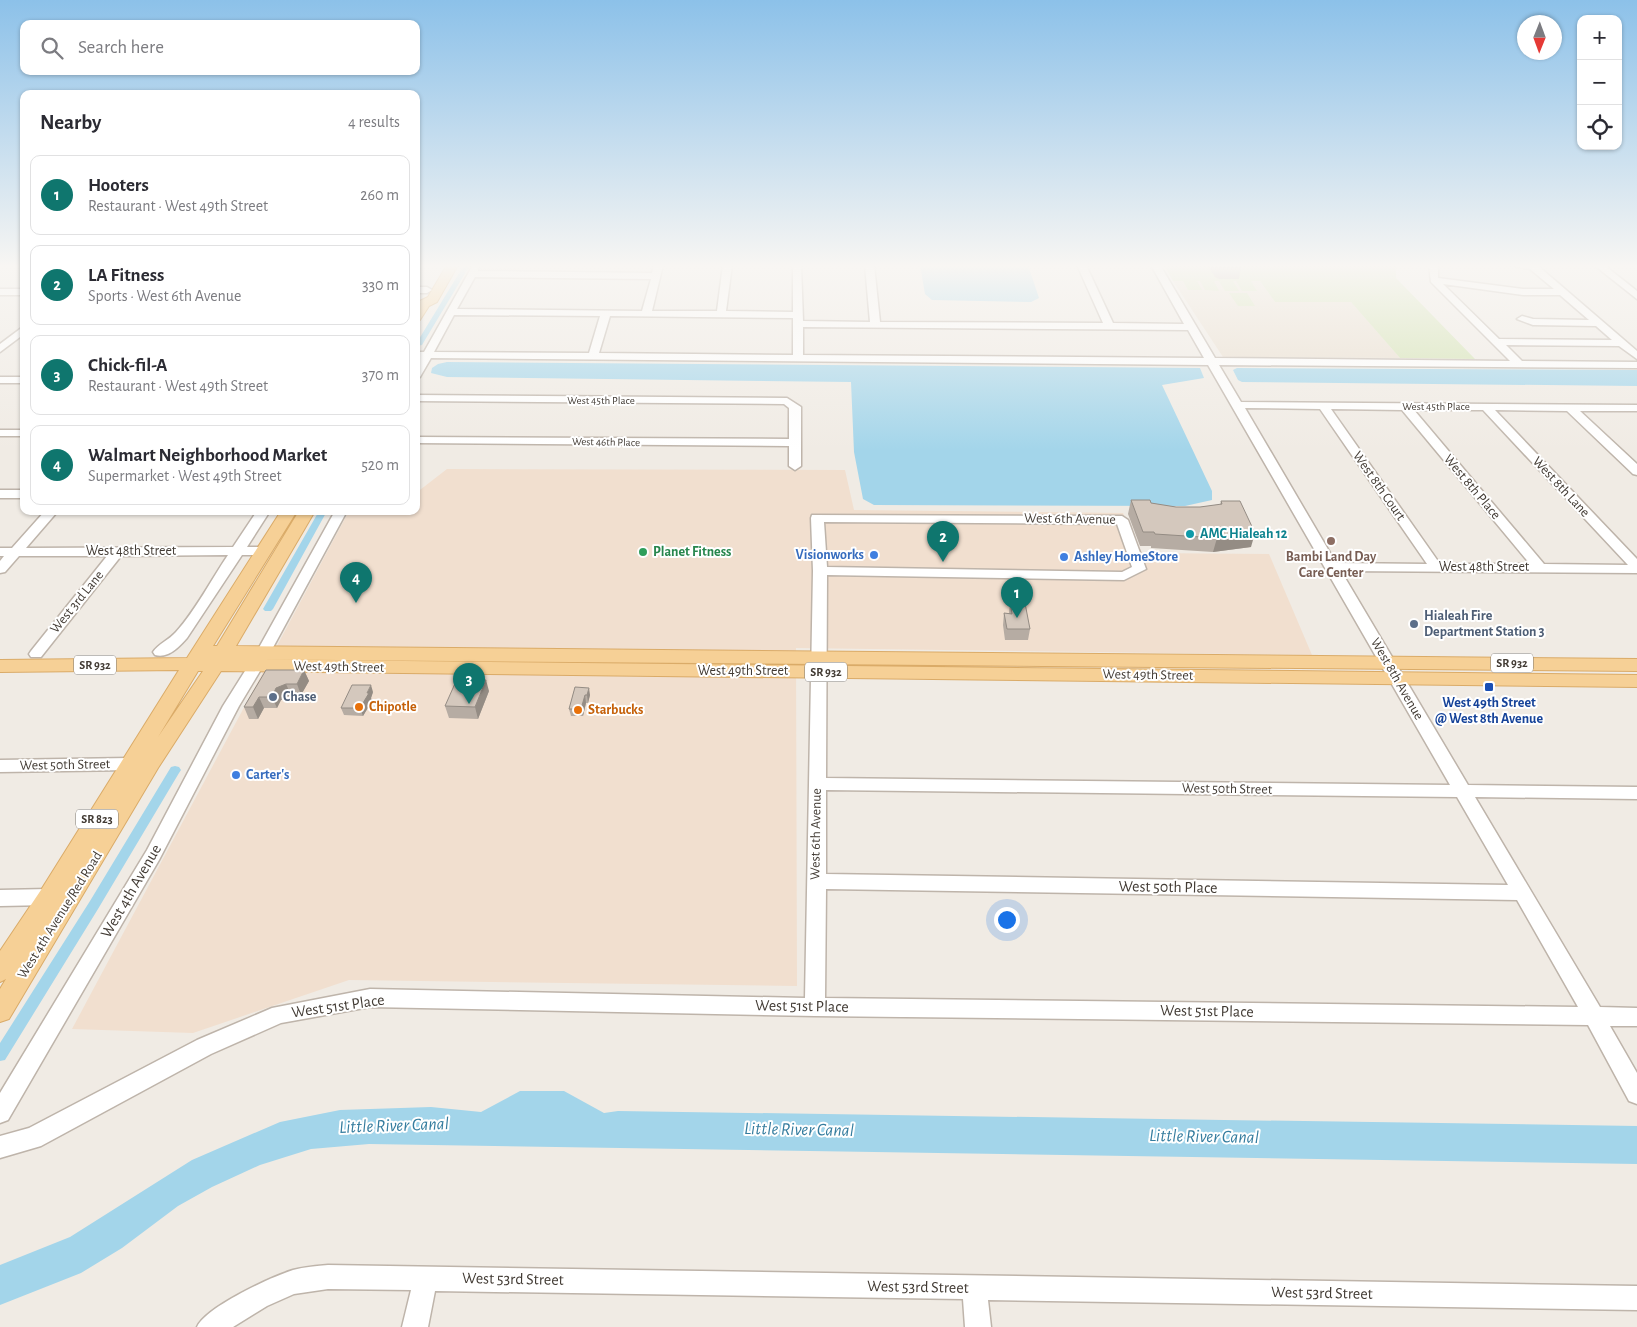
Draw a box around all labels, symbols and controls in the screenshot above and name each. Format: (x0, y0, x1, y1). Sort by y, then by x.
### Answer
north arrow (1517, 15, 1562, 60)
map controls (1577, 15, 1622, 150)
button: + (1577, 15, 1622, 60)
search box (20, 20, 420, 75)
icon: search (38, 34, 66, 62)
text: Search here (78, 38, 164, 57)
button: − (1577, 60, 1622, 105)
button: locate (1577, 105, 1622, 150)
text: Nearby (40, 112, 101, 133)
text: 4 results (348, 114, 400, 130)
text: Hooters (88, 176, 149, 195)
text: 1 (54, 187, 60, 203)
text: 260 m (360, 187, 399, 203)
text: Restaurant · West 49th Street (88, 198, 268, 214)
text: LA Fitness (88, 266, 164, 285)
text: 2 (53, 277, 61, 293)
text: 330 m (362, 277, 399, 293)
text: Sports · West 6th Avenue (88, 288, 241, 304)
text: Chick-fil-A (88, 356, 167, 375)
text: 3 (54, 367, 60, 383)
text: 370 m (362, 367, 399, 383)
text: Restaurant · West 49th Street (88, 378, 268, 394)
street label: West 45th Place (567, 395, 635, 406)
street label: West 45th Place (1402, 401, 1470, 412)
street label: West 46th Place (572, 436, 640, 448)
text: Walmart Neighborhood Market (88, 446, 327, 465)
street label: West 8th Court (1350, 449, 1408, 524)
street label: West 8th Place (1441, 452, 1503, 522)
street label: West 8th Lane (1530, 454, 1592, 520)
text: 4 (53, 457, 61, 473)
text: 520 m (361, 457, 399, 473)
text: Supermarket · West 49th Street (88, 468, 282, 484)
street label: West 6th Avenue (1024, 511, 1116, 527)
pin: 2 (927, 521, 959, 562)
place label: AMC Hialeah 12 (1200, 527, 1288, 541)
marker: AMC Hialeah 12 (1184, 528, 1196, 540)
marker: Bambi Land Day Care Center (1325, 535, 1337, 547)
street label: West 48th Street (86, 544, 177, 558)
place label: Planet Fitness (653, 545, 731, 559)
marker: Planet Fitness (637, 546, 649, 558)
place label: Visionworks (796, 548, 864, 562)
marker: Visionworks (868, 549, 880, 561)
place label: Ashley HomeStore (1074, 550, 1178, 564)
place label: Bambi Land Day Care Center (1286, 550, 1377, 580)
marker: Ashley HomeStore (1058, 551, 1070, 563)
street label: West 48th Street (1439, 560, 1530, 574)
pin: 4 (340, 562, 372, 603)
street label: West 3rd Lane (48, 568, 106, 636)
pin: 1 (1001, 577, 1033, 618)
place label: Hialeah Fire Department Station 3 (1424, 609, 1545, 639)
marker: Hialeah Fire Department Station 3 (1408, 618, 1420, 630)
street label: West 8th Avenue (1368, 636, 1426, 722)
road number: SR 932 (1491, 654, 1533, 672)
road number: SR 932 (74, 656, 116, 674)
street label: West 49th Street (294, 659, 385, 675)
road number: SR 932 (805, 662, 847, 682)
pin: 3 (453, 663, 485, 704)
street label: West 49th Street (698, 664, 789, 678)
street label: West 49th Street (1103, 667, 1194, 683)
marker: West 49th Street @ West 8th Avenue (1483, 681, 1495, 693)
place label: Chase (283, 690, 317, 704)
marker: Chase (267, 691, 279, 703)
place label: West 49th Street @ West 8th Avenue (1435, 696, 1543, 726)
place label: Chipotle (369, 700, 417, 714)
marker: Chipotle (353, 701, 365, 713)
place label: Starbucks (588, 703, 643, 717)
marker: Starbucks (572, 704, 584, 716)
street label: West 50th Street (20, 757, 111, 773)
place label: Carter's (246, 768, 289, 782)
marker: Carter's (230, 769, 242, 781)
street label: West 50th Street (1182, 781, 1273, 797)
street label: West 6th Avenue (808, 788, 824, 880)
road number: SR 823 (76, 810, 118, 829)
street label: West 4th Avenue (98, 842, 164, 940)
street label: West 4th Avenue/Red Road (15, 849, 105, 981)
street label: West 50th Place (1118, 878, 1218, 896)
your location (994, 907, 1020, 933)
street label: West 51st Place (291, 992, 385, 1020)
street label: West 51st Place (755, 997, 849, 1015)
street label: West 51st Place (1160, 1002, 1254, 1020)
water label: Little River Canal (339, 1115, 449, 1137)
water label: Little River Canal (744, 1120, 854, 1140)
water label: Little River Canal (1149, 1127, 1259, 1147)
street label: West 53rd Street (462, 1270, 564, 1288)
street label: West 53rd Street (867, 1278, 969, 1296)
street label: West 53rd Street (1271, 1284, 1373, 1302)

